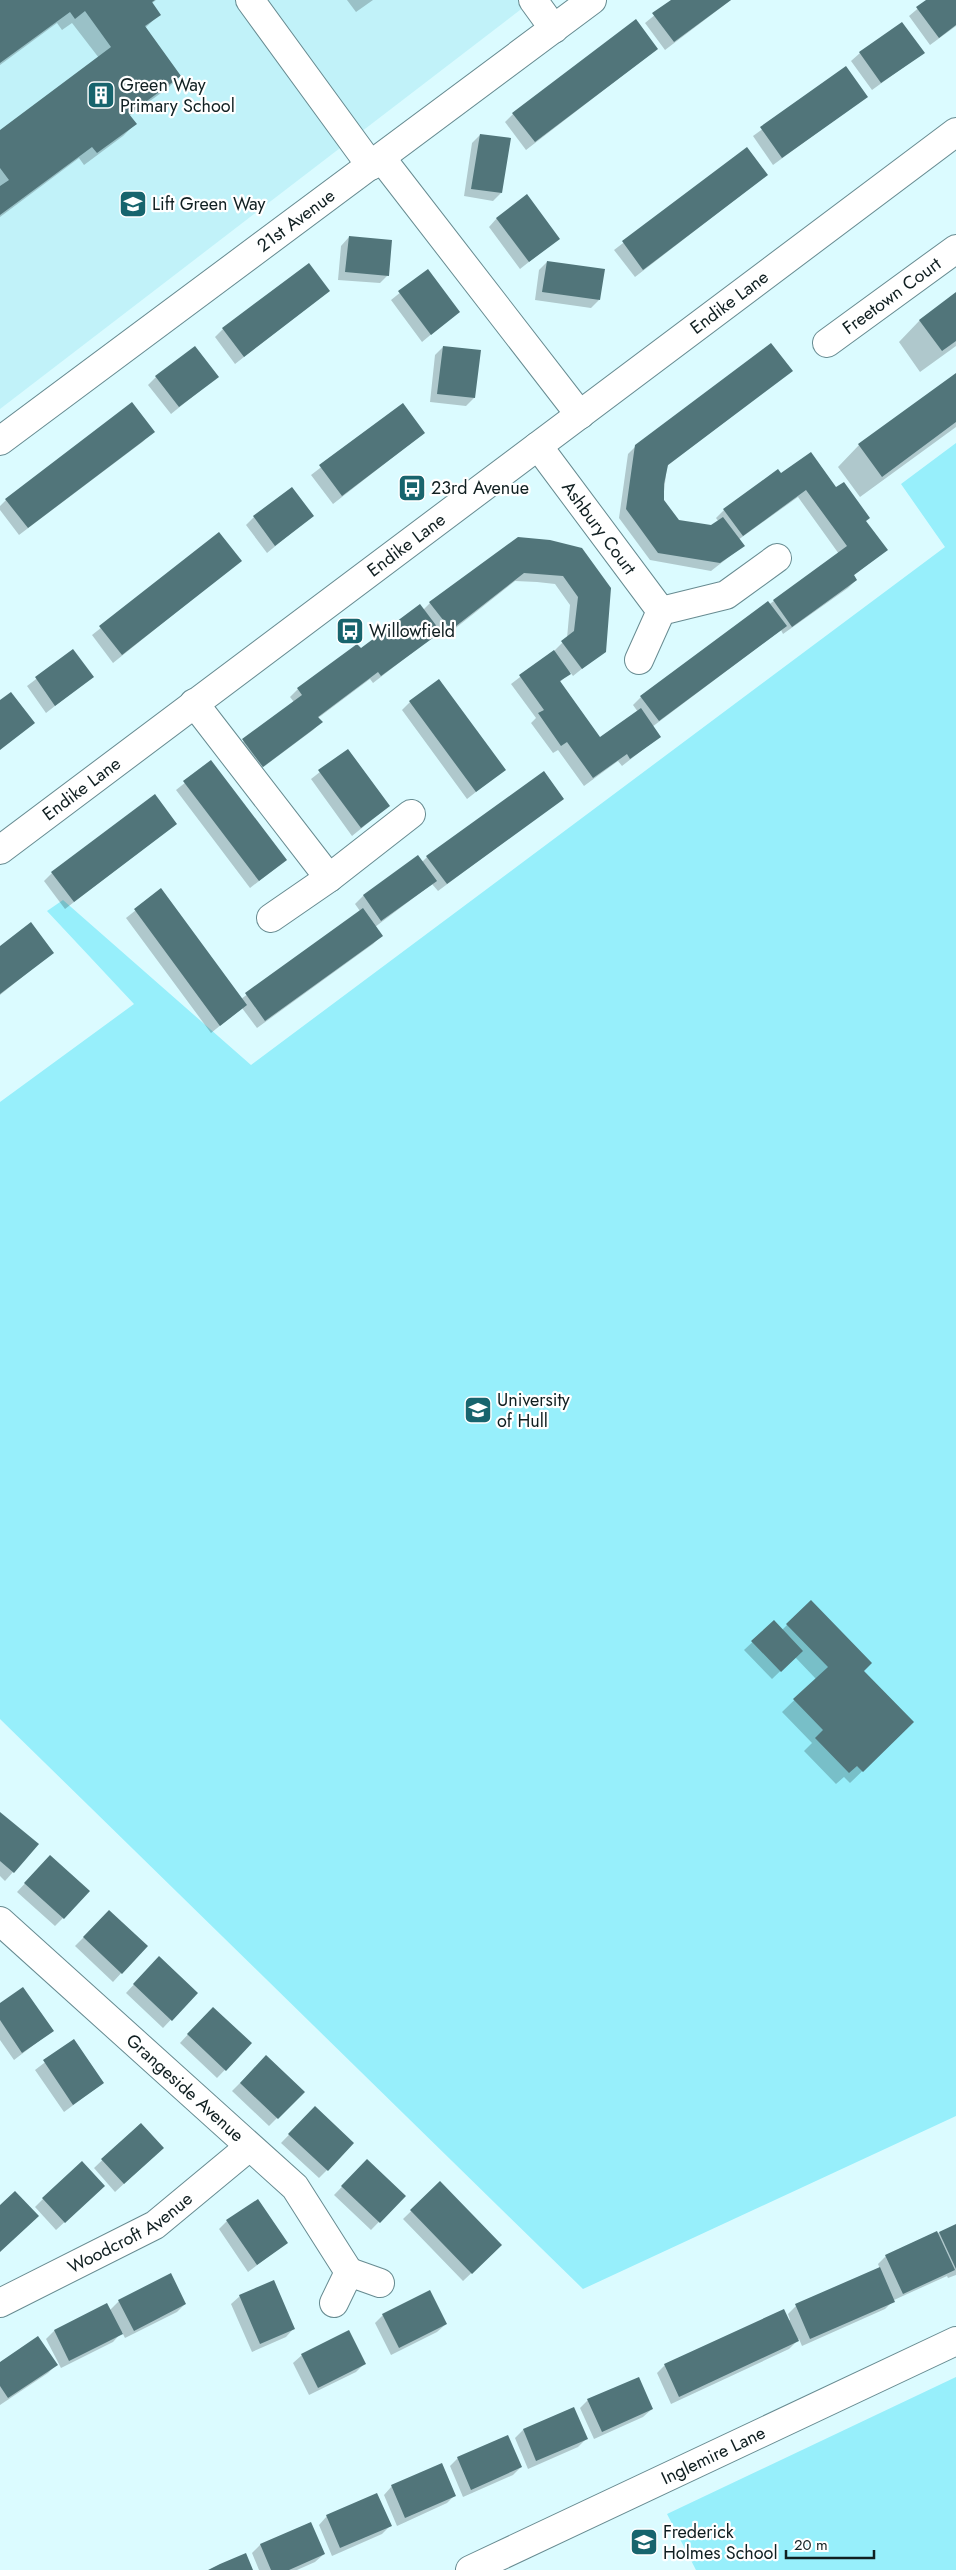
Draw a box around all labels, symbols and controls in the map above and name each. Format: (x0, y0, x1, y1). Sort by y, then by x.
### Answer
place label: Green Way Primary School (120, 72, 235, 119)
building icon: Green Way Primary School (86, 80, 116, 110)
street label: 21st Avenue (251, 183, 340, 258)
school or university icon: Lift Green Way (118, 189, 148, 219)
place label: Lift Green Way (152, 191, 265, 217)
street label: Freetown Court (837, 251, 947, 341)
street label: Endike Lane (685, 264, 774, 340)
bus stop icon: 23rd Avenue (397, 473, 427, 503)
place label: 23rd Avenue (431, 475, 529, 501)
street label: Ashbury Court (556, 476, 643, 580)
street label: Endike Lane (362, 507, 451, 583)
bus stop icon: Willowfield (335, 616, 365, 646)
place label: Willowfield (369, 618, 455, 644)
street label: Endike Lane (37, 751, 126, 827)
place label: University of Hull (497, 1387, 570, 1434)
school or university icon: University of Hull (463, 1395, 493, 1425)
street label: Grangeside Avenue (120, 2028, 250, 2148)
street label: Woodcroft Avenue (63, 2186, 198, 2280)
street label: Inglemire Lane (657, 2420, 770, 2491)
place label: Frederick Holmes School (663, 2519, 778, 2566)
school or university icon: Frederick Holmes School (629, 2527, 659, 2557)
scale bar (786, 2528, 874, 2560)
text: 20 m (794, 2534, 828, 2556)

